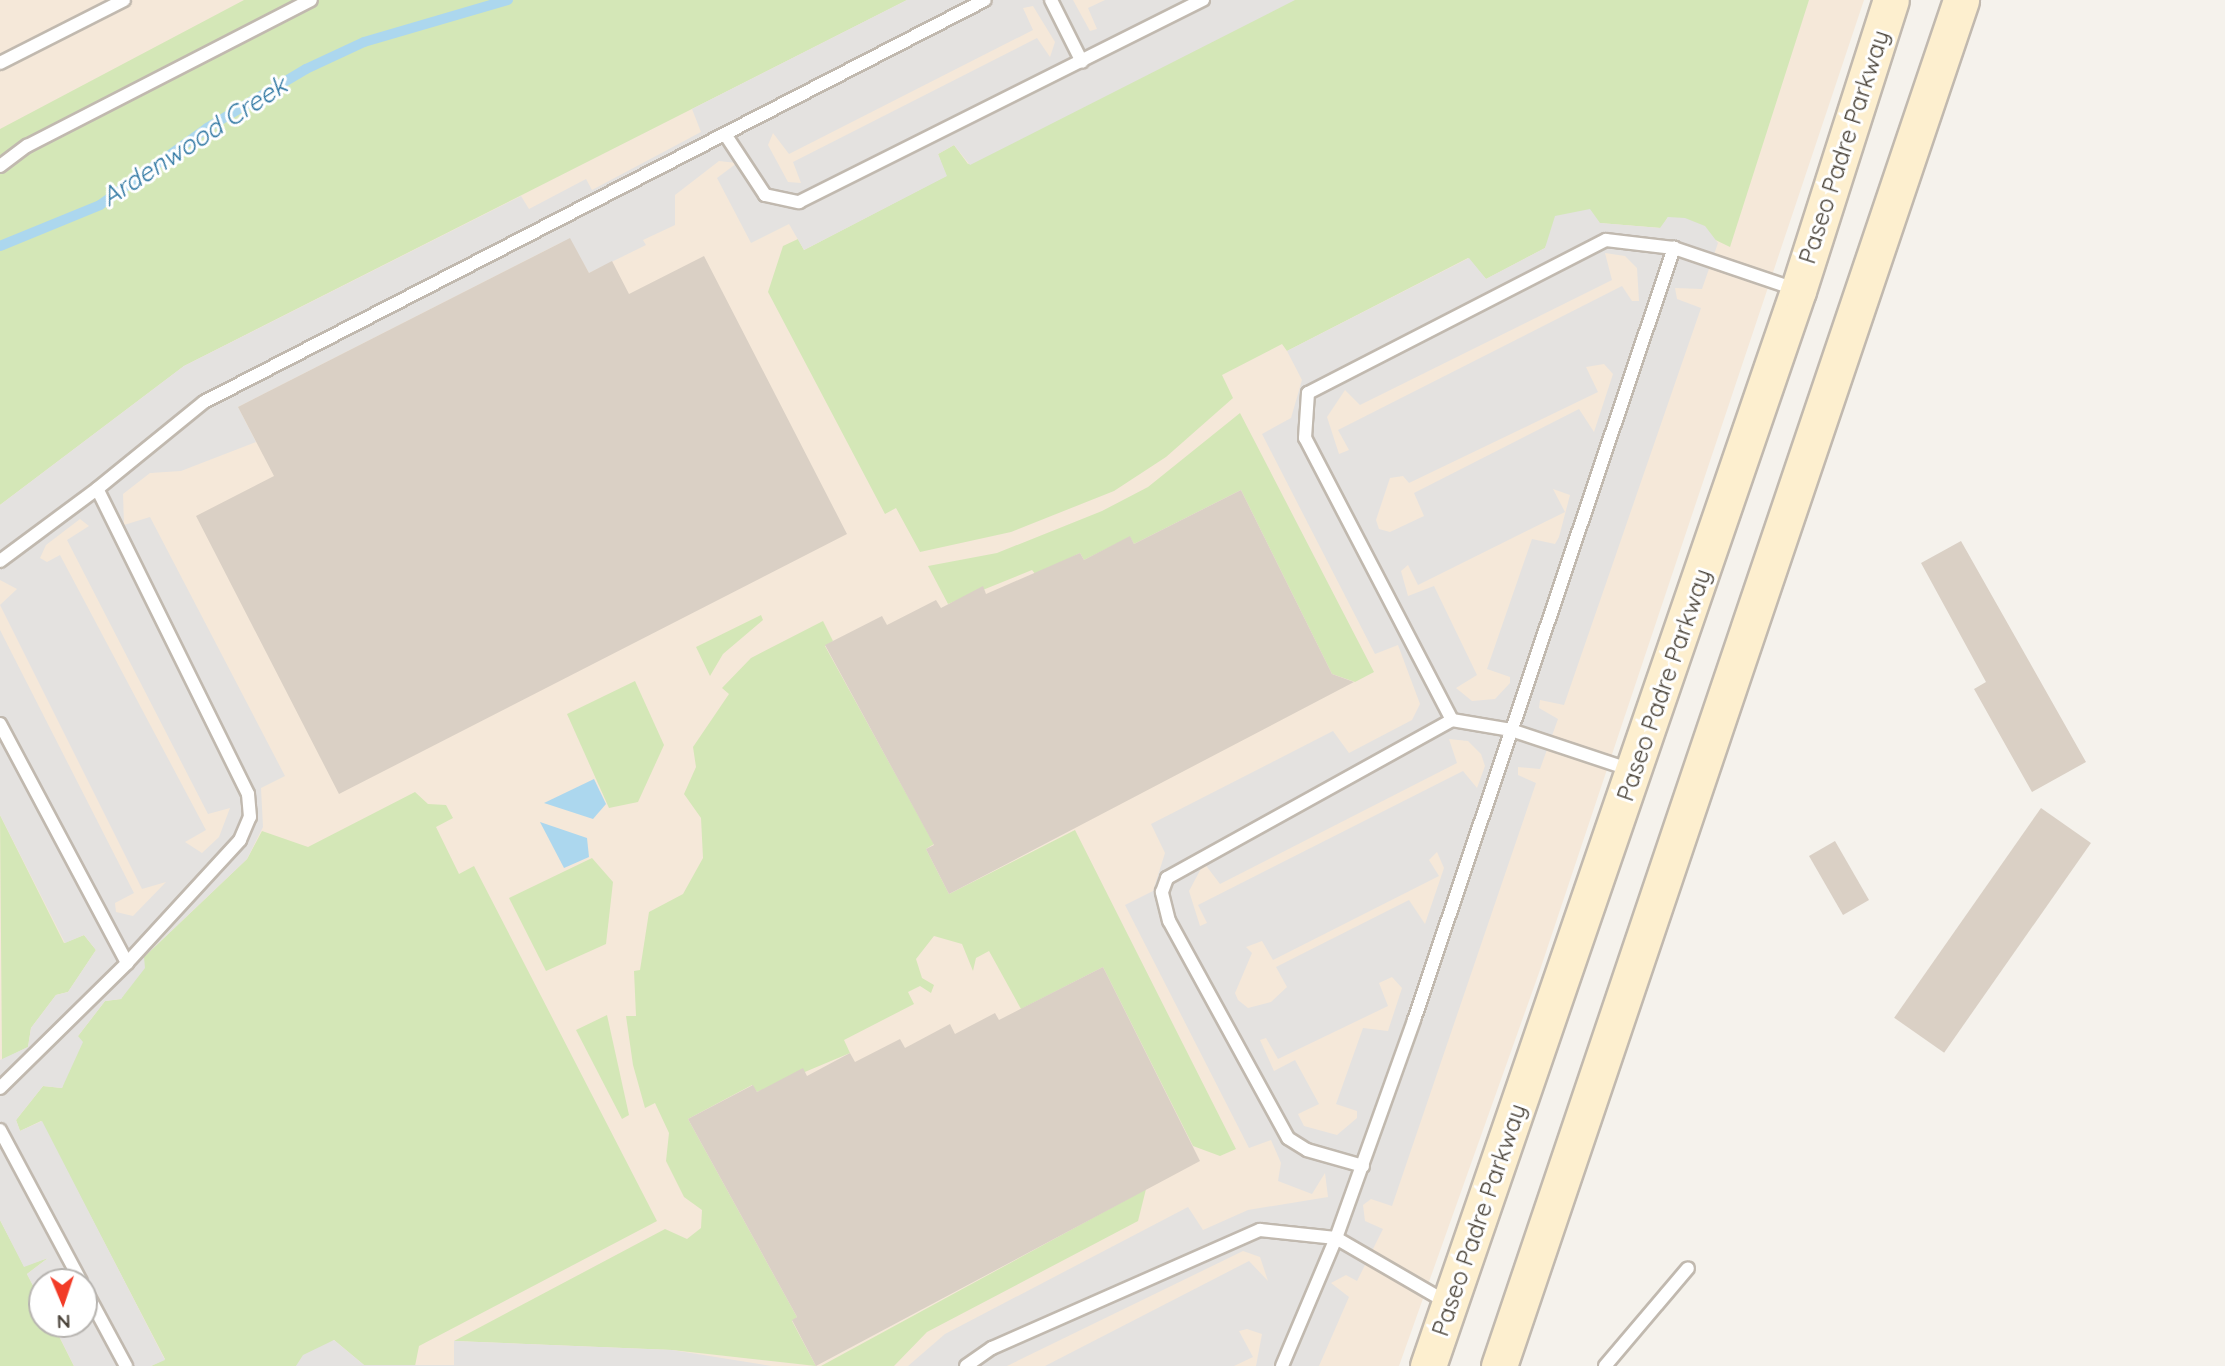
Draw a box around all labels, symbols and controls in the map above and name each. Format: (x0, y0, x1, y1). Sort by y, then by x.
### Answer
street label: Paseo Padre Parkway (1793, 27, 1895, 267)
water label: Ardenwood Creek (95, 69, 293, 213)
street label: Paseo Padre Parkway (1611, 565, 1717, 805)
street label: Paseo Padre Parkway (1426, 1100, 1532, 1340)
north arrow (28, 1268, 98, 1338)
text: N (56, 1310, 71, 1334)

